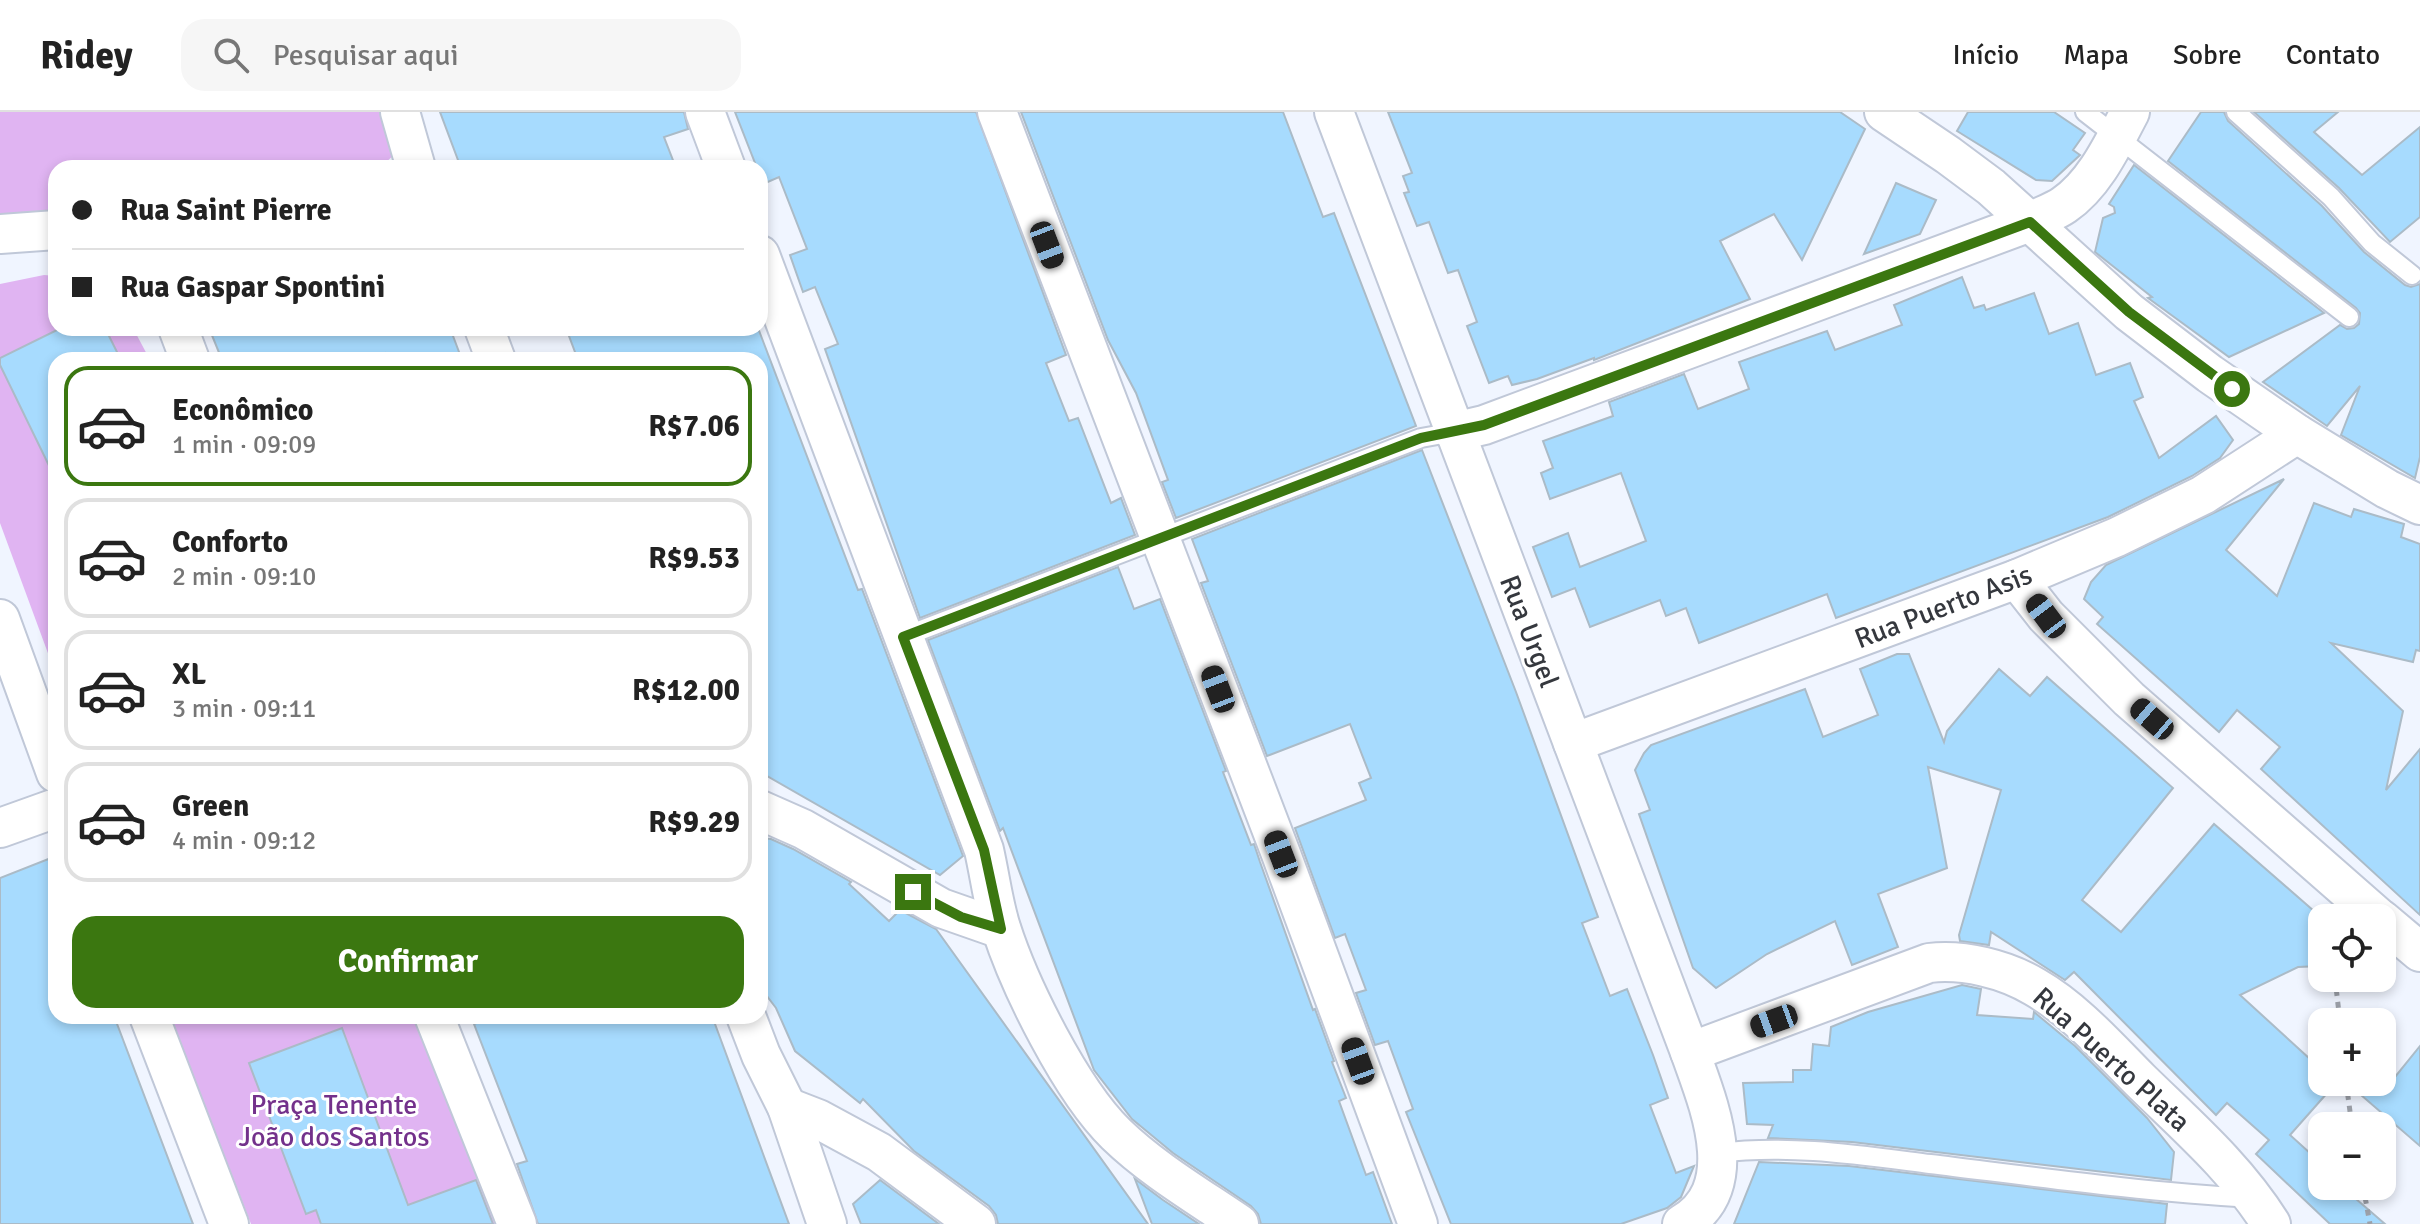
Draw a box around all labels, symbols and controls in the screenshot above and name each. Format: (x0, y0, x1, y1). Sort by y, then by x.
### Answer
search box (181, 19, 741, 91)
text: Ridey (40, 32, 133, 79)
icon: search (209, 33, 253, 77)
text: Pesquisar aqui (273, 37, 459, 74)
text: Início (1952, 38, 2019, 72)
text: Mapa (2063, 38, 2129, 72)
text: Sobre (2173, 38, 2242, 72)
text: Contato (2286, 38, 2380, 72)
text: Rua Saint Pierre (120, 192, 332, 229)
car (1027, 218, 1067, 272)
text: Rua Gaspar Spontini (120, 269, 385, 306)
route start (2214, 371, 2250, 407)
icon: car (76, 390, 148, 462)
text: Econômico (172, 392, 314, 429)
text: R$7.06 (648, 408, 740, 445)
text: 1 min · 09:09 (172, 429, 316, 461)
icon: car (76, 522, 148, 594)
text: Conforto (172, 524, 288, 561)
text: R$9.53 (648, 540, 740, 577)
street label: Rua Puerto Asis (1850, 558, 2037, 656)
text: 2 min · 09:10 (172, 561, 316, 593)
street label: Rua Urgel (1492, 570, 1566, 692)
car (2022, 590, 2070, 642)
icon: car (76, 654, 148, 726)
text: XL (172, 656, 206, 693)
car (1198, 662, 1238, 716)
text: R$12.00 (632, 672, 740, 709)
text: 3 min · 09:11 (172, 693, 316, 725)
car (2126, 694, 2178, 744)
icon: car (76, 786, 148, 858)
text: Green (172, 788, 249, 825)
text: R$9.29 (648, 804, 740, 841)
text: 4 min · 09:12 (172, 825, 316, 857)
car (1261, 827, 1301, 881)
route end (895, 874, 931, 910)
map controls (2308, 904, 2396, 1200)
button: locate (2308, 904, 2396, 992)
button: Confirmar (72, 916, 744, 1008)
street label: Rua Puerto Plata (2026, 980, 2197, 1139)
car (1747, 1002, 1801, 1040)
button: + (2308, 1008, 2396, 1096)
car (1339, 1034, 1377, 1088)
park label: Praça Tenente João dos Santos (238, 1088, 430, 1154)
button: − (2308, 1112, 2396, 1200)

